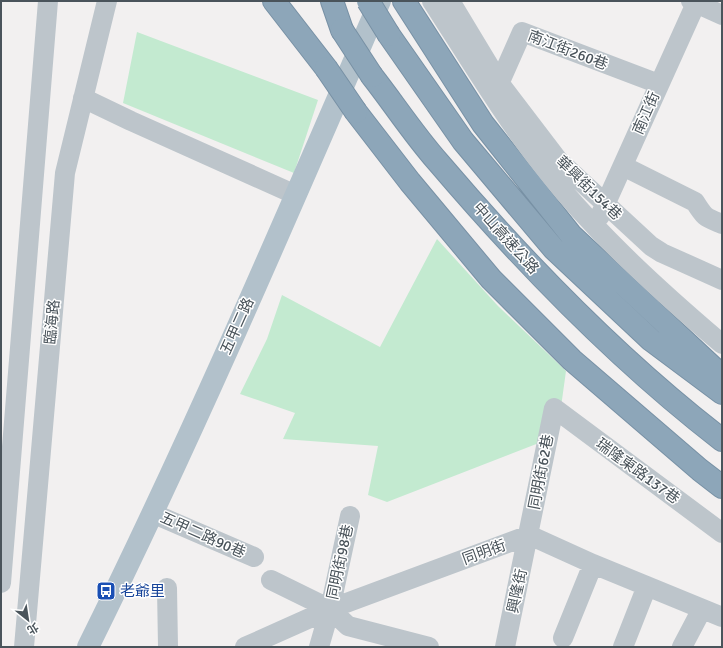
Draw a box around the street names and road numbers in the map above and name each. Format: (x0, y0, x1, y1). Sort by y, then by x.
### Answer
street label: 南江街260巷 (525, 26, 611, 74)
street label: 南江街 (629, 89, 663, 137)
street label: 華興街154巷 (552, 152, 626, 224)
street label: 中山高速公路 (469, 199, 543, 277)
street label: 五甲二路 (217, 295, 257, 357)
street label: 臨海路 (41, 299, 63, 345)
street label: 同明街62巷 (525, 433, 557, 511)
street label: 瑞隆東路137巷 (593, 435, 683, 507)
street label: 五甲二路90巷 (158, 508, 248, 562)
street label: 同明街98巷 (323, 523, 357, 601)
street label: 同明街 (460, 536, 508, 568)
street label: 興隆街 (504, 567, 530, 615)

